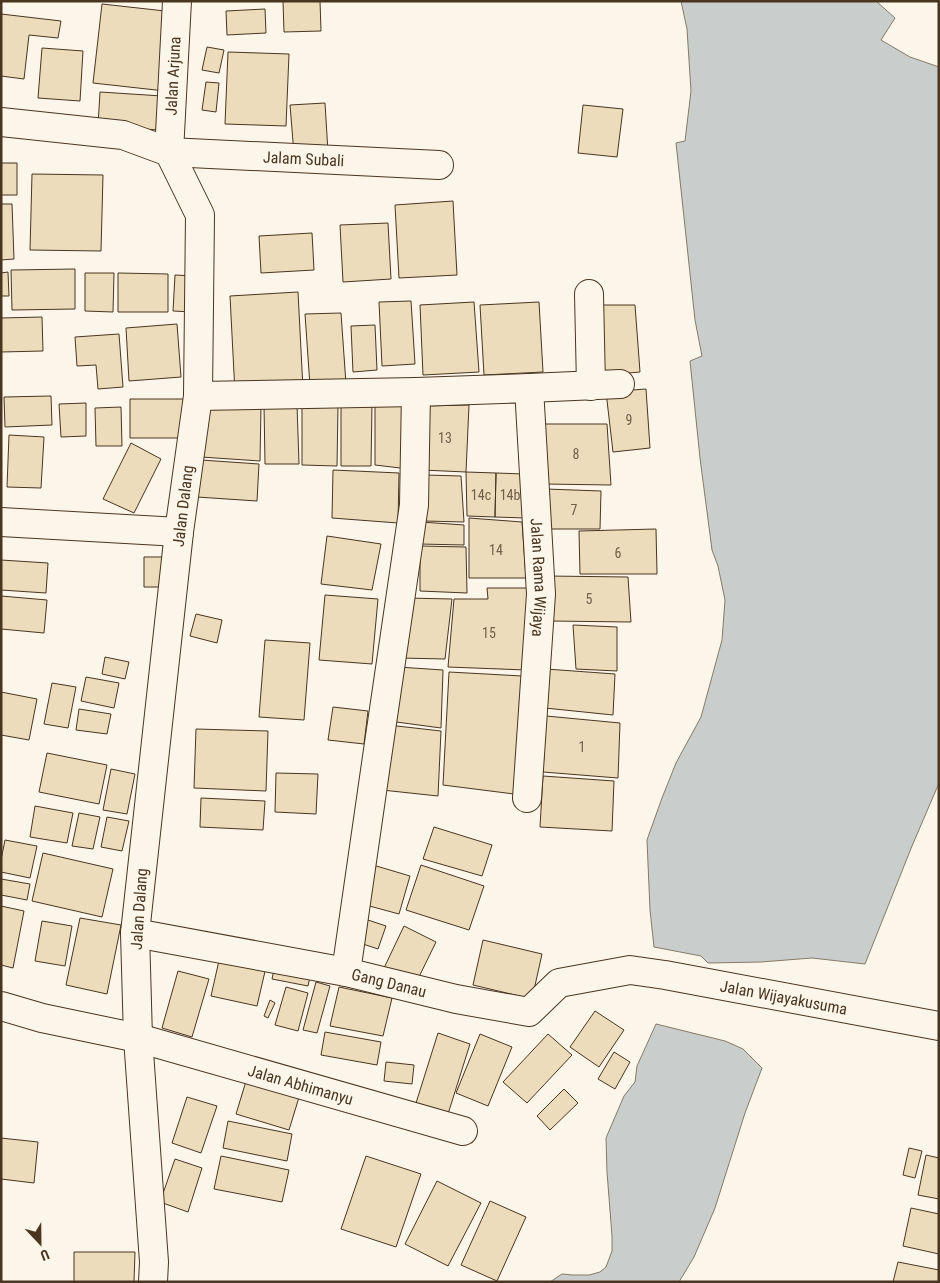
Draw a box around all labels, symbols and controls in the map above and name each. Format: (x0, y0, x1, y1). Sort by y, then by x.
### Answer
street label: Jalan Arjuna (161, 36, 185, 116)
street label: Jalam Subali (263, 147, 345, 170)
house number: 9 (626, 412, 632, 428)
house number: 13 (438, 430, 452, 446)
house number: 8 (573, 446, 580, 462)
street label: Jalan Dalang (169, 464, 197, 548)
house number: 14c (471, 487, 491, 503)
house number: 14b (500, 487, 520, 503)
house number: 7 (571, 502, 578, 518)
street label: Jalan Rama Wijaya (527, 518, 551, 638)
house number: 14 (489, 542, 503, 558)
house number: 6 (615, 545, 622, 561)
house number: 5 (586, 591, 593, 607)
house number: 15 (482, 625, 496, 641)
house number: 1 (579, 739, 585, 755)
street label: Jalan Dalang (127, 867, 151, 951)
street label: Gang Danau (350, 964, 429, 1001)
street label: Jalan Wijayakusuma (719, 976, 849, 1018)
street label: Jalan Abhimanyu (246, 1060, 355, 1109)
north arrow (15, 1218, 65, 1268)
text: U (38, 1246, 52, 1264)

